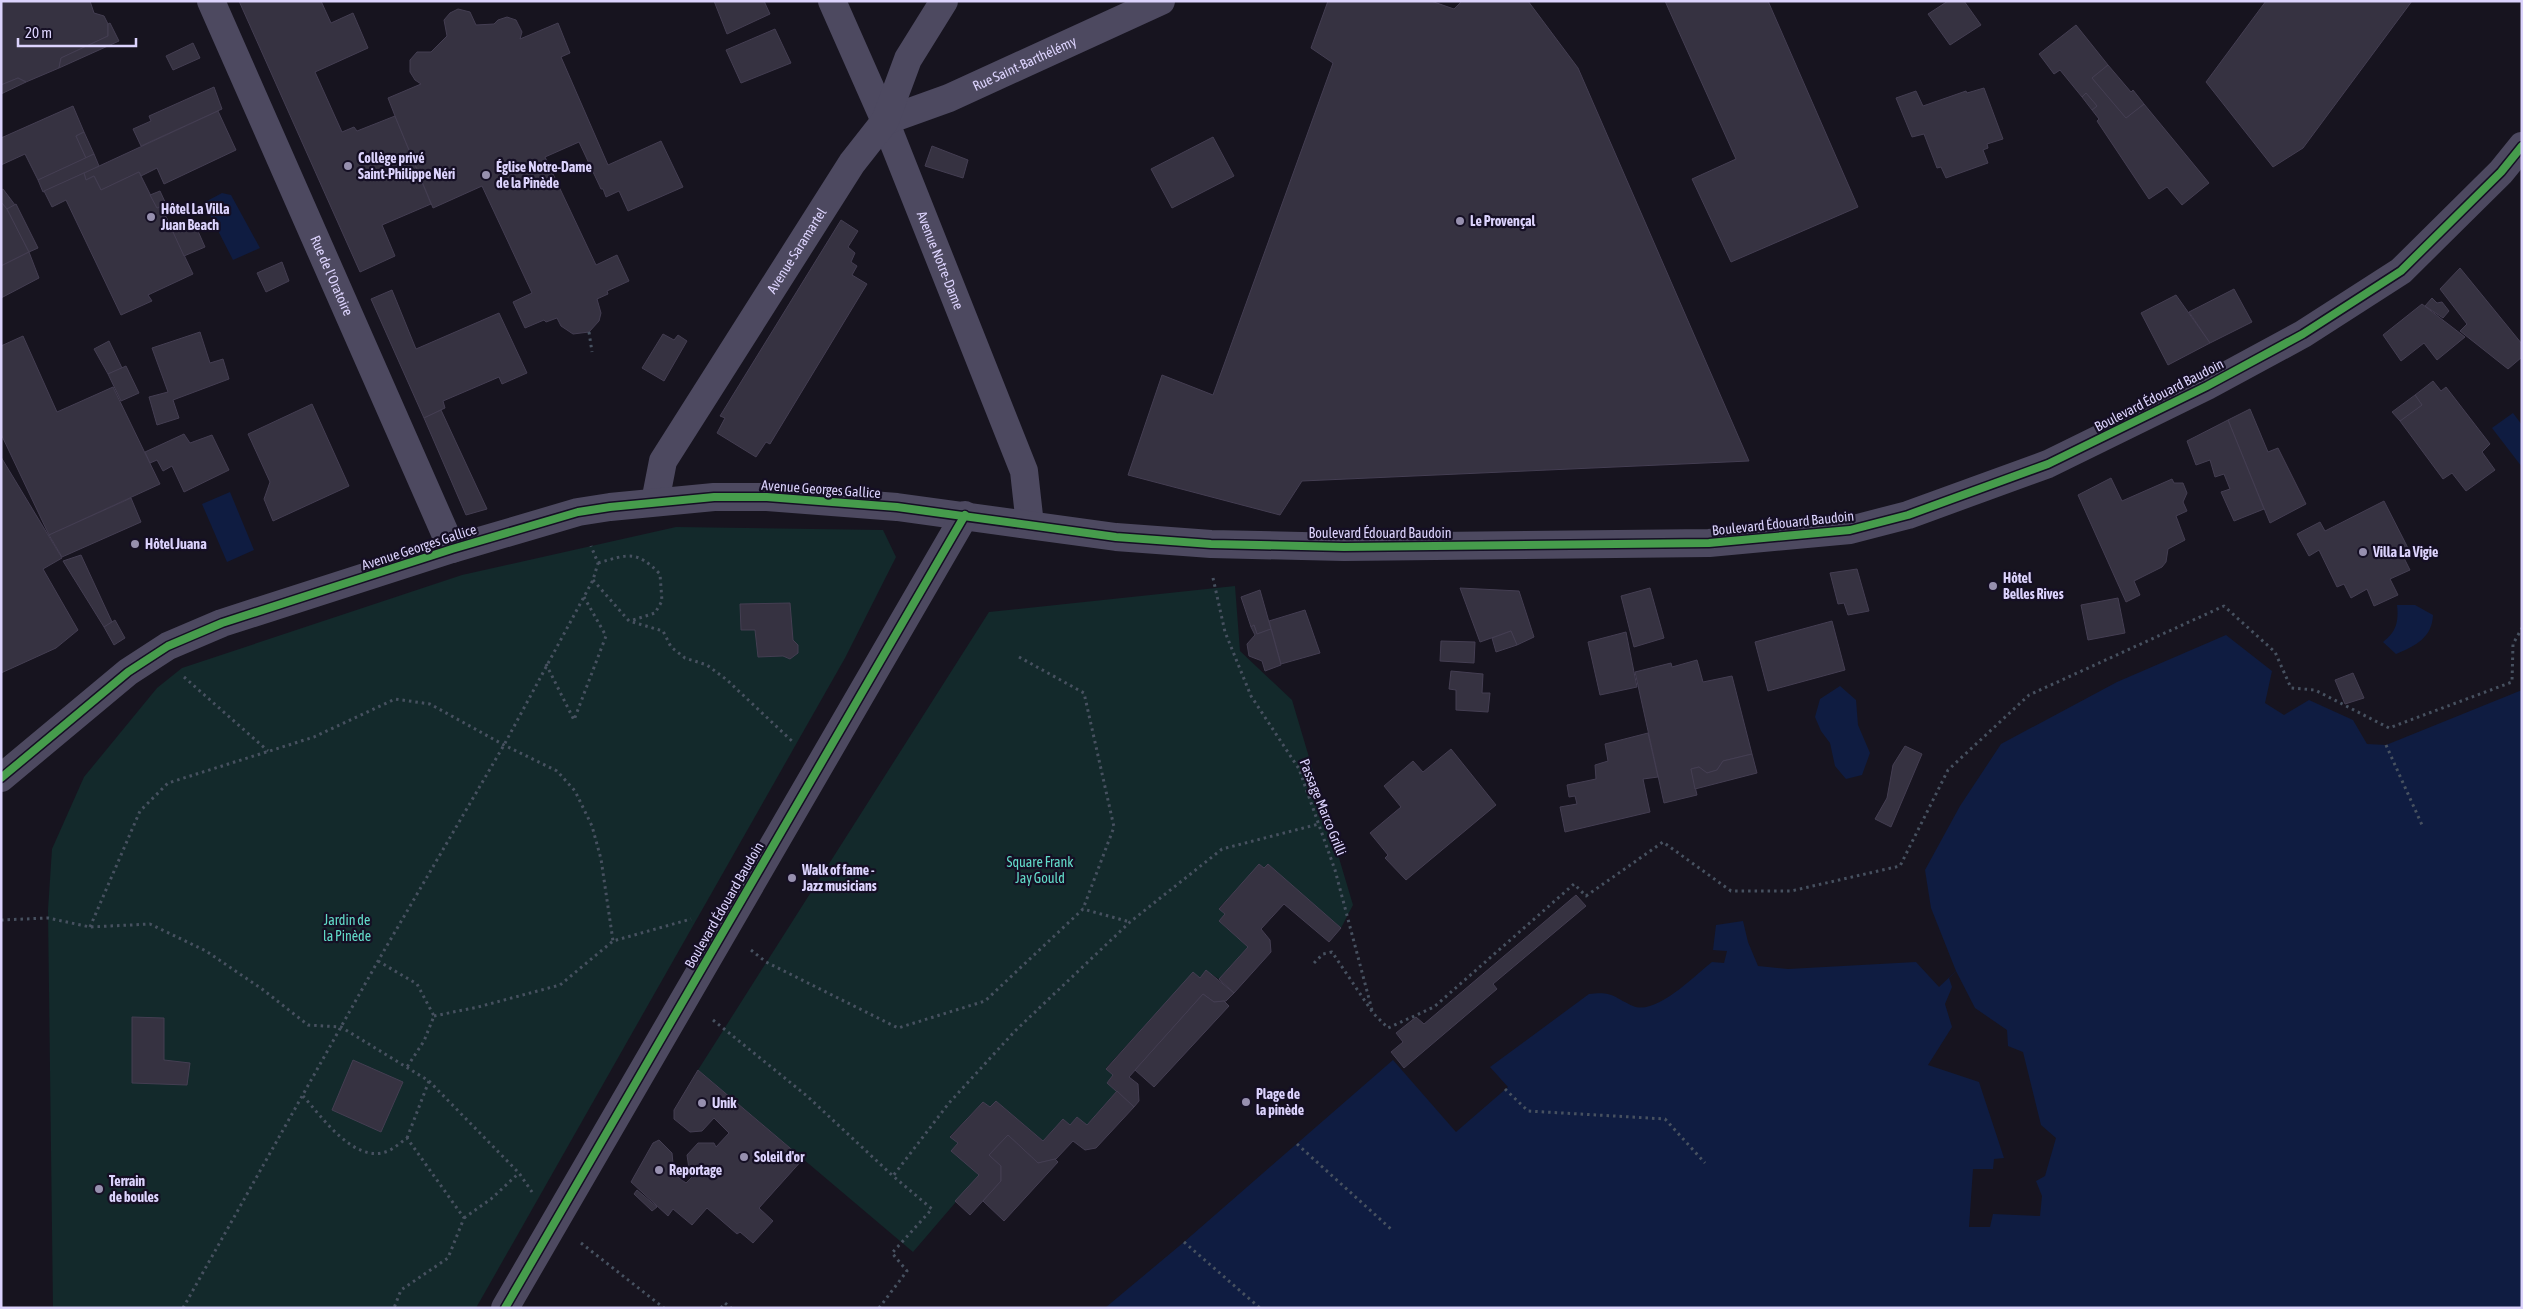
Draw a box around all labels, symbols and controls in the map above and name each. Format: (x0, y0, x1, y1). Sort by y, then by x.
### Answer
scale bar (18, 15, 135, 47)
text: 20 m (25, 24, 52, 41)
street label: Rue Saint-Barthélémy (970, 33, 1079, 94)
place label: Collège privé Saint-Philippe Néri (358, 150, 455, 182)
place label: Église Notre-Dame de la Pinède (496, 159, 592, 191)
marker: Collège privé Saint-Philippe Néri (342, 160, 354, 172)
marker: Église Notre-Dame de la Pinède (480, 169, 492, 181)
place label: Hôtel La Villa Juan Beach (160, 201, 230, 233)
street label: Avenue Saramartel (763, 205, 830, 296)
street label: Avenue Notre-Dame (914, 209, 967, 312)
marker: Hôtel La Villa Juan Beach (145, 211, 157, 223)
place label: Le Provençal (1470, 213, 1536, 229)
marker: Le Provençal (1454, 215, 1466, 227)
street label: Rue de l'Oratoire (307, 233, 356, 318)
street label: Boulevard Édouard Baudoin (2092, 355, 2226, 435)
street label: Avenue Georges Gallice (761, 477, 881, 501)
street label: Boulevard Édouard Baudoin (1711, 508, 1855, 538)
street label: Avenue Georges Gallice (360, 521, 478, 573)
street label: Boulevard Édouard Baudoin (1309, 525, 1451, 541)
place label: Hôtel Juana (145, 536, 207, 552)
marker: Hôtel Juana (129, 538, 141, 550)
place label: Villa La Vigie (2372, 544, 2438, 560)
marker: Villa La Vigie (2357, 546, 2369, 558)
place label: Hôtel Belles Rives (2003, 570, 2064, 602)
marker: Hôtel Belles Rives (1987, 580, 1999, 592)
street label: Passage Marco Grilli (1296, 756, 1350, 858)
street label: Boulevard Édouard Baudoin (681, 839, 767, 971)
park label: Square Frank Jay Gould (1007, 854, 1073, 886)
place label: Walk of fame - Jazz musicians (801, 862, 877, 894)
marker: Walk of fame - Jazz musicians (786, 872, 798, 884)
park label: Jardin de la Pinède (323, 912, 371, 944)
place label: Plage de la pinède (1256, 1086, 1304, 1118)
place label: Unik (712, 1095, 737, 1111)
marker: Plage de la pinède (1240, 1096, 1252, 1108)
marker: Unik (696, 1097, 708, 1109)
place label: Soleil d'or (754, 1149, 805, 1165)
marker: Soleil d'or (738, 1151, 750, 1163)
place label: Reportage (669, 1162, 722, 1178)
marker: Reportage (653, 1164, 665, 1176)
place label: Terrain de boules (109, 1173, 159, 1205)
marker: Terrain de boules (93, 1183, 105, 1195)

